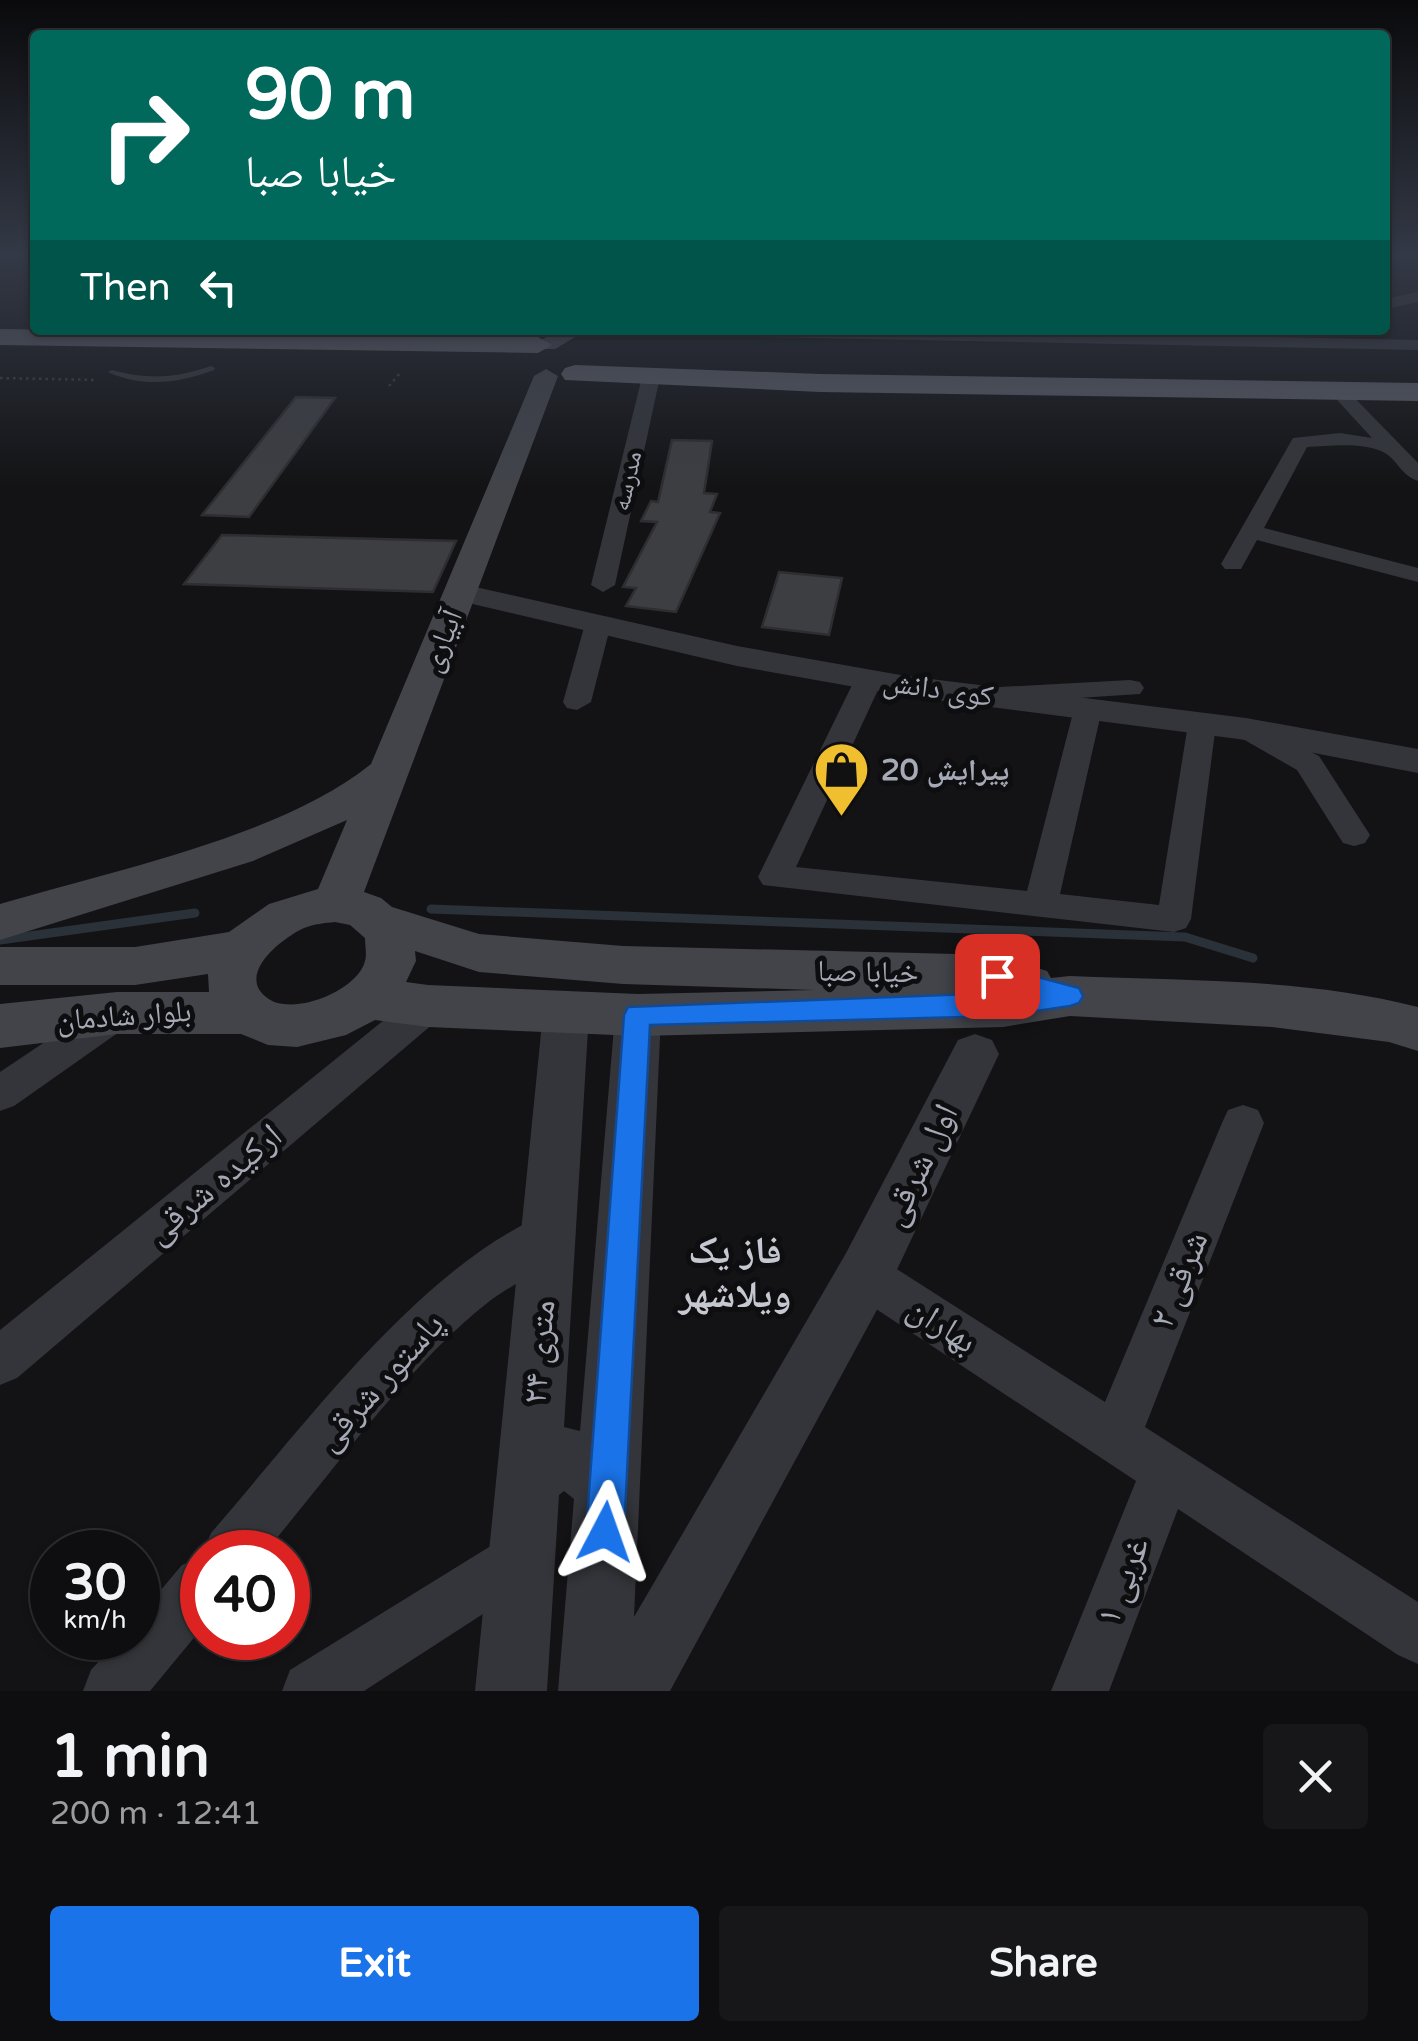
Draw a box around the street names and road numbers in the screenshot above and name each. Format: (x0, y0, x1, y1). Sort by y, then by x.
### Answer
street label: مدرسه (606, 448, 648, 514)
street label: آبیاری (413, 603, 472, 678)
street label: کوی دانش (880, 663, 996, 715)
street label: خیابا صبا (817, 953, 919, 991)
street label: بلوار شادمان (55, 993, 193, 1039)
street label: اول شرقی (873, 1097, 967, 1233)
street label: ارکیده شرقی (137, 1115, 291, 1253)
street label: ۲ شرقی (1141, 1225, 1217, 1335)
street label: بهاران (899, 1287, 985, 1363)
street label: ۲۴ متری (514, 1298, 564, 1406)
street label: پاستور شرقی (307, 1304, 453, 1460)
street label: ۱ غربی (1087, 1531, 1159, 1631)

